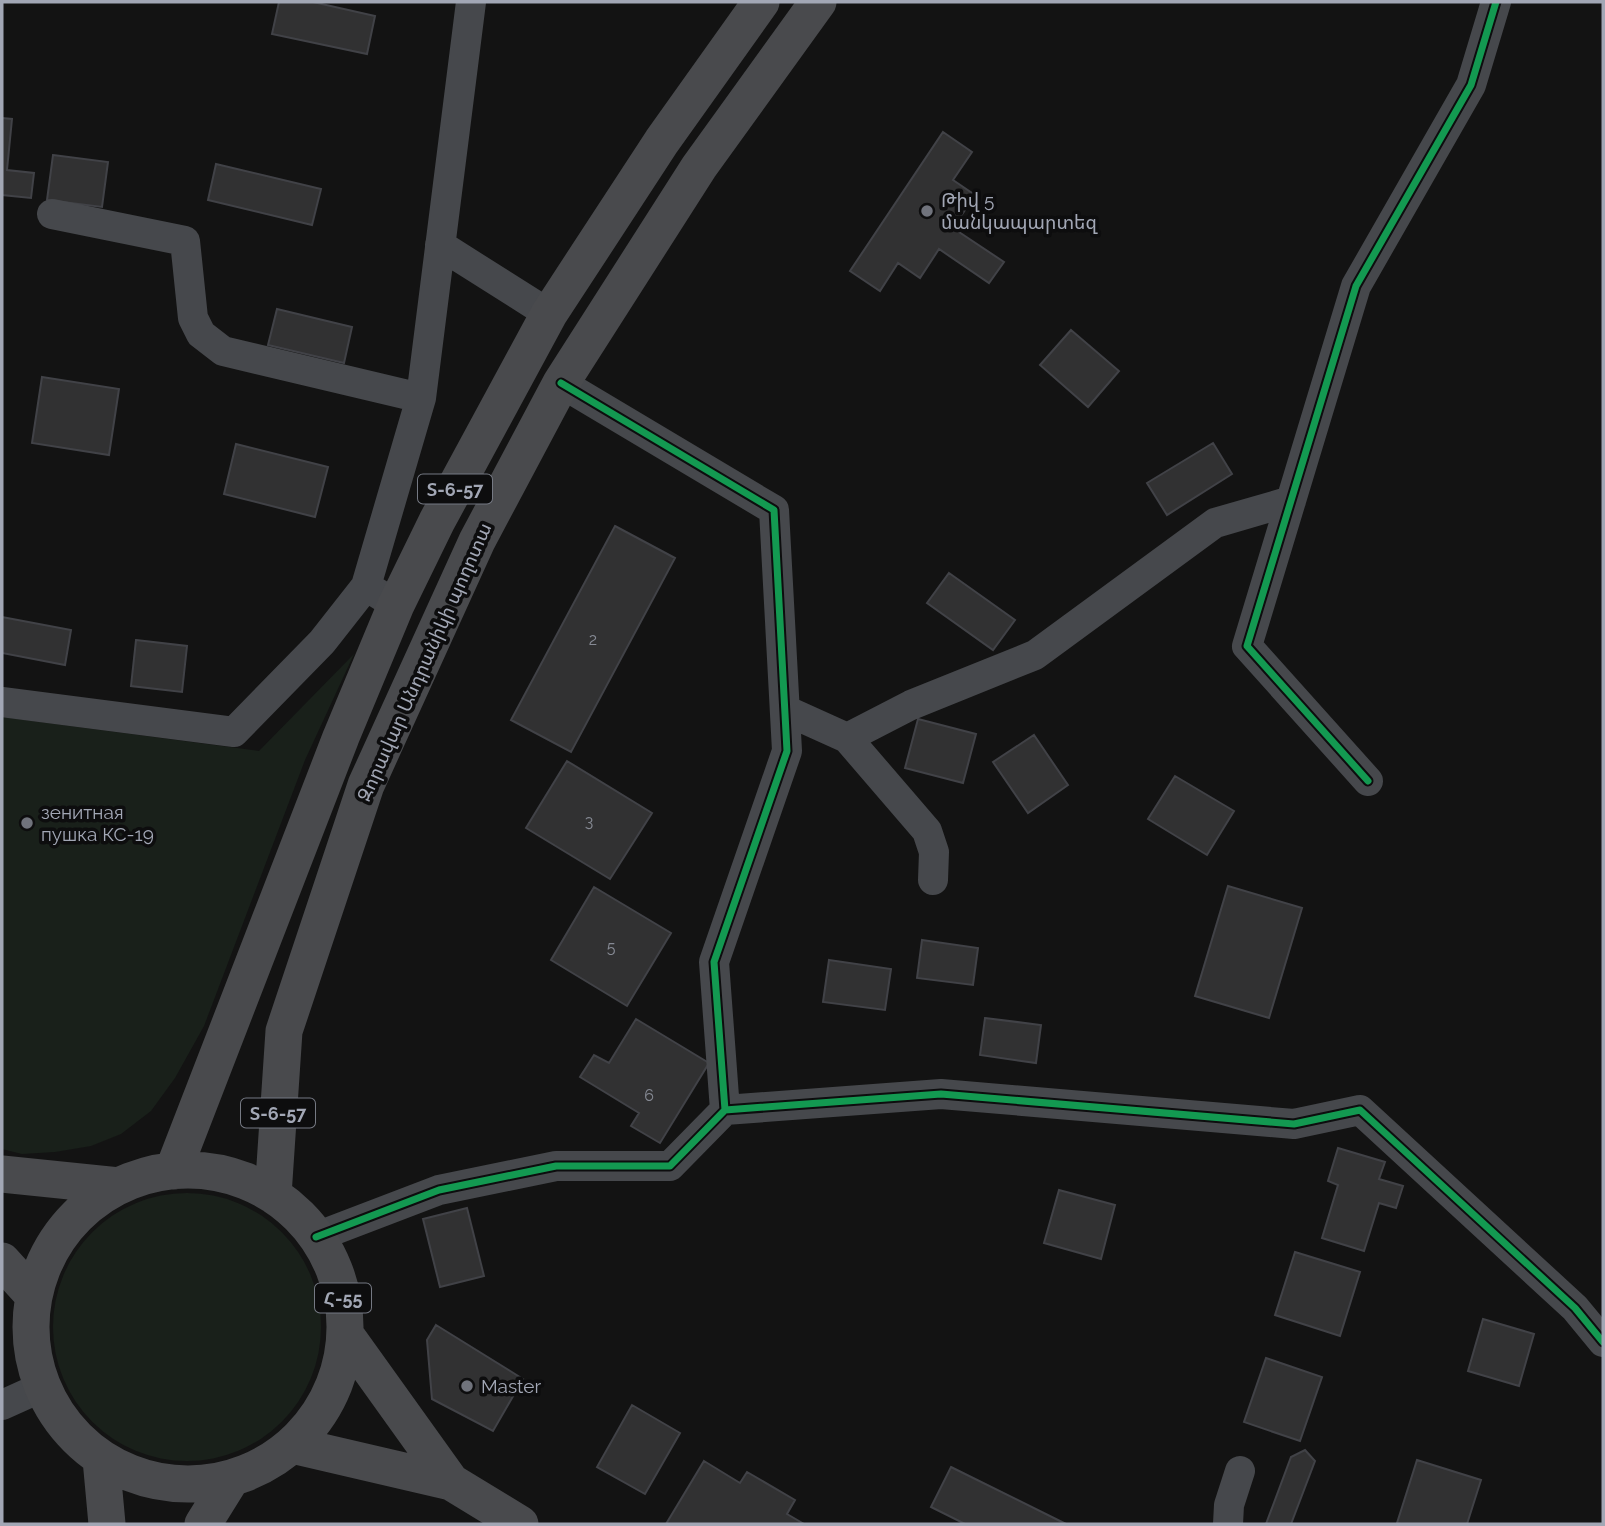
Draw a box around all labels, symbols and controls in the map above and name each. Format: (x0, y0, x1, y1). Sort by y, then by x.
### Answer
place label: Թիվ 5 մանկապարտեզ (941, 189, 1098, 234)
marker: Թիվ 5 մանկապարտեզ (919, 203, 935, 219)
road number: Տ-6-57 (418, 475, 492, 504)
street label: Զորավար Անդրանիկի պողոտա (352, 519, 497, 805)
house number: 2 (589, 630, 597, 649)
place label: зенитная пушка КС-19 (41, 801, 154, 845)
house number: 3 (585, 812, 593, 831)
marker: зенитная пушка КС-19 (19, 815, 35, 831)
house number: 5 (607, 938, 616, 957)
house number: 6 (644, 1086, 654, 1105)
road number: Տ-6-57 (241, 1098, 315, 1128)
road number: Հ-55 (315, 1283, 371, 1312)
place label: Master (481, 1375, 541, 1397)
marker: Master (459, 1378, 475, 1394)

